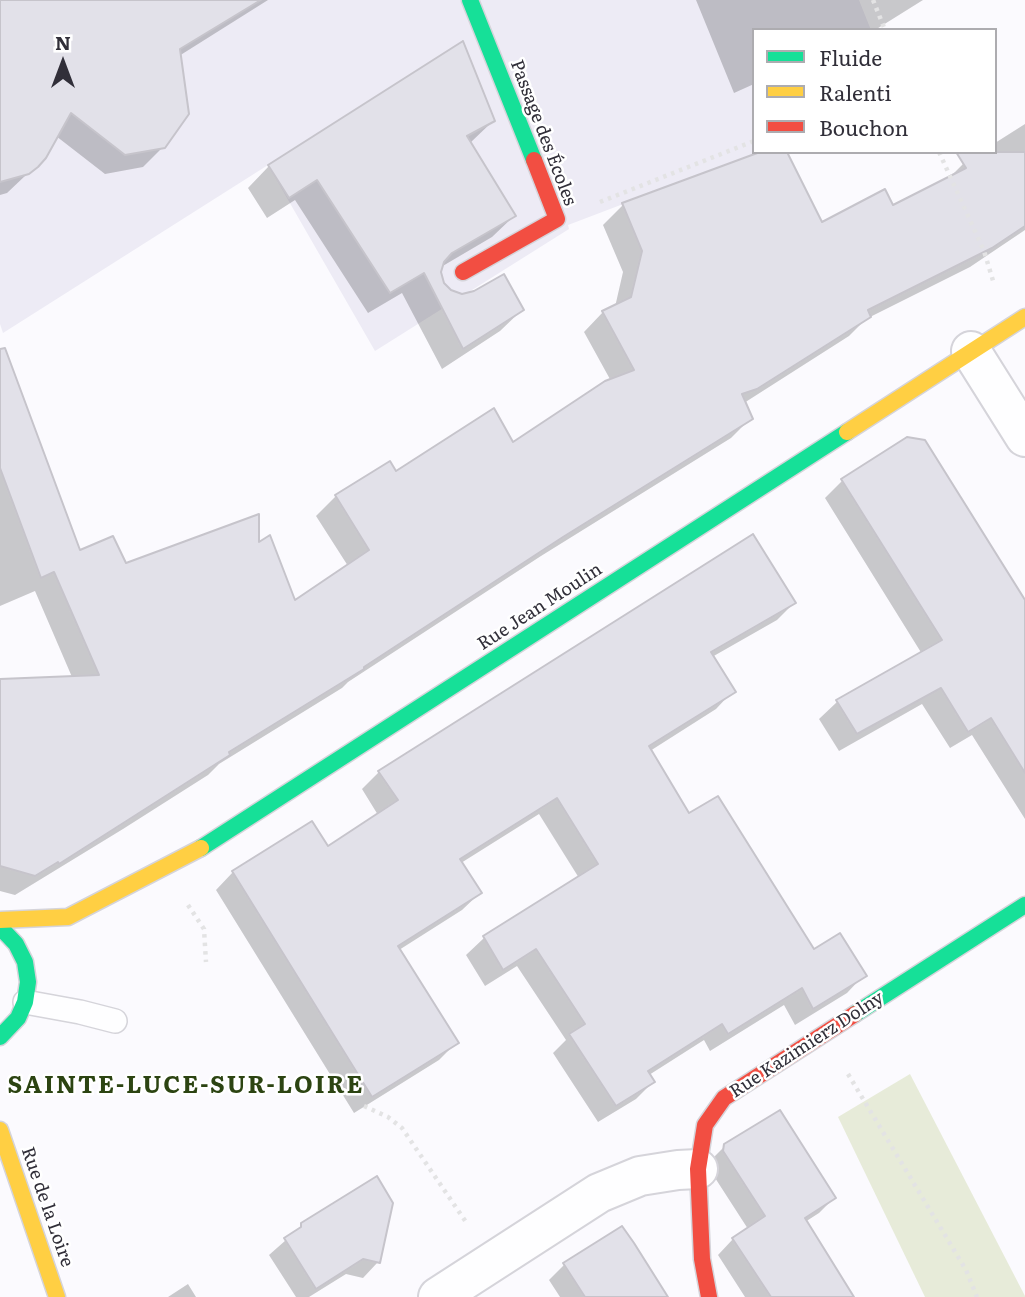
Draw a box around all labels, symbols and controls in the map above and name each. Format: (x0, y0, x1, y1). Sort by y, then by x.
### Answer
north arrow (28, 28, 98, 98)
text: N (55, 28, 71, 56)
legend (752, 28, 997, 154)
text: Fluide (819, 41, 882, 72)
street label: Passage des Écoles (505, 57, 581, 209)
text: Ralenti (819, 76, 892, 107)
text: Bouchon (819, 111, 908, 142)
street label: Rue Jean Moulin (474, 559, 606, 655)
street label: Rue Kazimierz Dolny (726, 987, 888, 1103)
district label: SAINTE-LUCE-SUR-LOIRE (10, 1072, 362, 1100)
street label: Rue de la Loire (16, 1144, 78, 1270)

